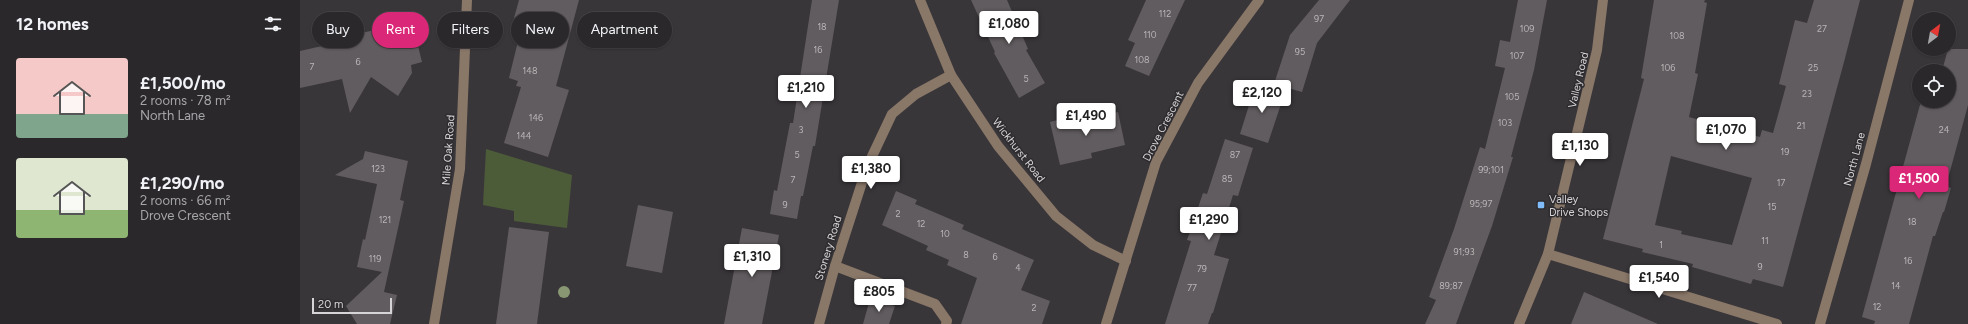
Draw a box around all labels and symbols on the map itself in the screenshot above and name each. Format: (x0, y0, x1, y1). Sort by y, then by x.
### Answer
house number: 112 (1159, 8, 1171, 19)
pin: £1,080 (976, 11, 1042, 45)
north arrow (1912, 12, 1956, 56)
house number: 97 (1314, 13, 1324, 24)
house number: 18 (817, 21, 827, 32)
house number: 109 (1520, 23, 1534, 34)
house number: 27 (1817, 23, 1827, 34)
house number: 110 (1143, 29, 1157, 40)
house number: 108 (1669, 30, 1685, 41)
house number: 16 (814, 44, 822, 55)
house number: 95 (1295, 46, 1305, 57)
house number: 107 (1510, 50, 1524, 61)
street label: Valley Road (1566, 51, 1591, 110)
house number: 108 (1134, 54, 1150, 65)
house number: 6 (355, 56, 361, 67)
house number: 7 (310, 61, 315, 72)
house number: 106 (1661, 62, 1675, 73)
house number: 25 (1808, 62, 1818, 73)
house number: 148 (523, 65, 538, 76)
house number: 5 (1023, 73, 1029, 84)
pin: £1,210 (773, 75, 839, 109)
pin: £2,120 (1229, 80, 1295, 114)
house number: 23 (1802, 88, 1812, 99)
street label: Drove Crescent (1140, 89, 1187, 163)
house number: 105 (1505, 91, 1519, 102)
pin: £1,490 (1053, 103, 1119, 137)
house number: 146 (529, 112, 543, 123)
street label: Mile Oak Road (440, 114, 457, 186)
street label: Wickhurst Road (990, 116, 1048, 185)
house number: 103 (1498, 117, 1512, 128)
pin: £1,070 (1693, 117, 1759, 151)
house number: 21 (1797, 120, 1805, 131)
house number: 3 (799, 124, 804, 135)
house number: 24 (1939, 124, 1950, 135)
house number: 144 (517, 130, 532, 141)
street label: North Lane (1841, 131, 1868, 187)
pin: £1,130 (1547, 133, 1613, 167)
house number: 19 (1781, 146, 1789, 157)
house number: 5 (794, 149, 800, 160)
house number: 87 (1230, 149, 1240, 160)
pin: £1,380 (838, 156, 904, 190)
house number: 123 (371, 163, 385, 174)
house number: 99;101 (1478, 164, 1504, 175)
pin: £1,500 (1886, 166, 1952, 200)
house number: 85 (1222, 173, 1232, 184)
house number: 7 (791, 174, 796, 185)
house number: 17 (1777, 177, 1785, 188)
place label: Valley Drive Shops (1549, 193, 1608, 219)
house number: 95;97 (1470, 198, 1492, 209)
house number: 9 (782, 199, 788, 210)
marker: Valley Drive Shops (1536, 200, 1546, 210)
house number: 15 (1768, 201, 1776, 212)
pin: £1,290 (1176, 207, 1242, 241)
house number: 2 (895, 208, 901, 219)
house number: 121 (379, 214, 391, 225)
street label: Stonery Road (812, 214, 844, 282)
house number: 18 (1907, 216, 1917, 227)
house number: 12 (917, 218, 925, 229)
house number: 10 (940, 228, 950, 239)
house number: 11 (1761, 235, 1769, 246)
house number: 1 (1659, 239, 1663, 250)
pin: £1,310 (719, 244, 785, 278)
house number: 91;93 (1453, 246, 1475, 257)
house number: 8 (963, 249, 969, 260)
house number: 6 (992, 251, 998, 262)
house number: 119 (369, 253, 381, 264)
house number: 16 (1904, 255, 1912, 266)
house number: 9 (1757, 261, 1763, 272)
house number: 4 (1015, 262, 1021, 273)
house number: 79 (1197, 263, 1207, 274)
pin: £1,540 (1626, 265, 1692, 299)
pin: £805 (855, 279, 903, 313)
house number: 89;87 (1439, 280, 1463, 291)
house number: 14 (1891, 280, 1901, 291)
house number: 77 (1187, 282, 1197, 293)
scale bar (312, 296, 392, 315)
house number: 12 (1873, 301, 1881, 312)
house number: 2 (1031, 302, 1037, 313)

